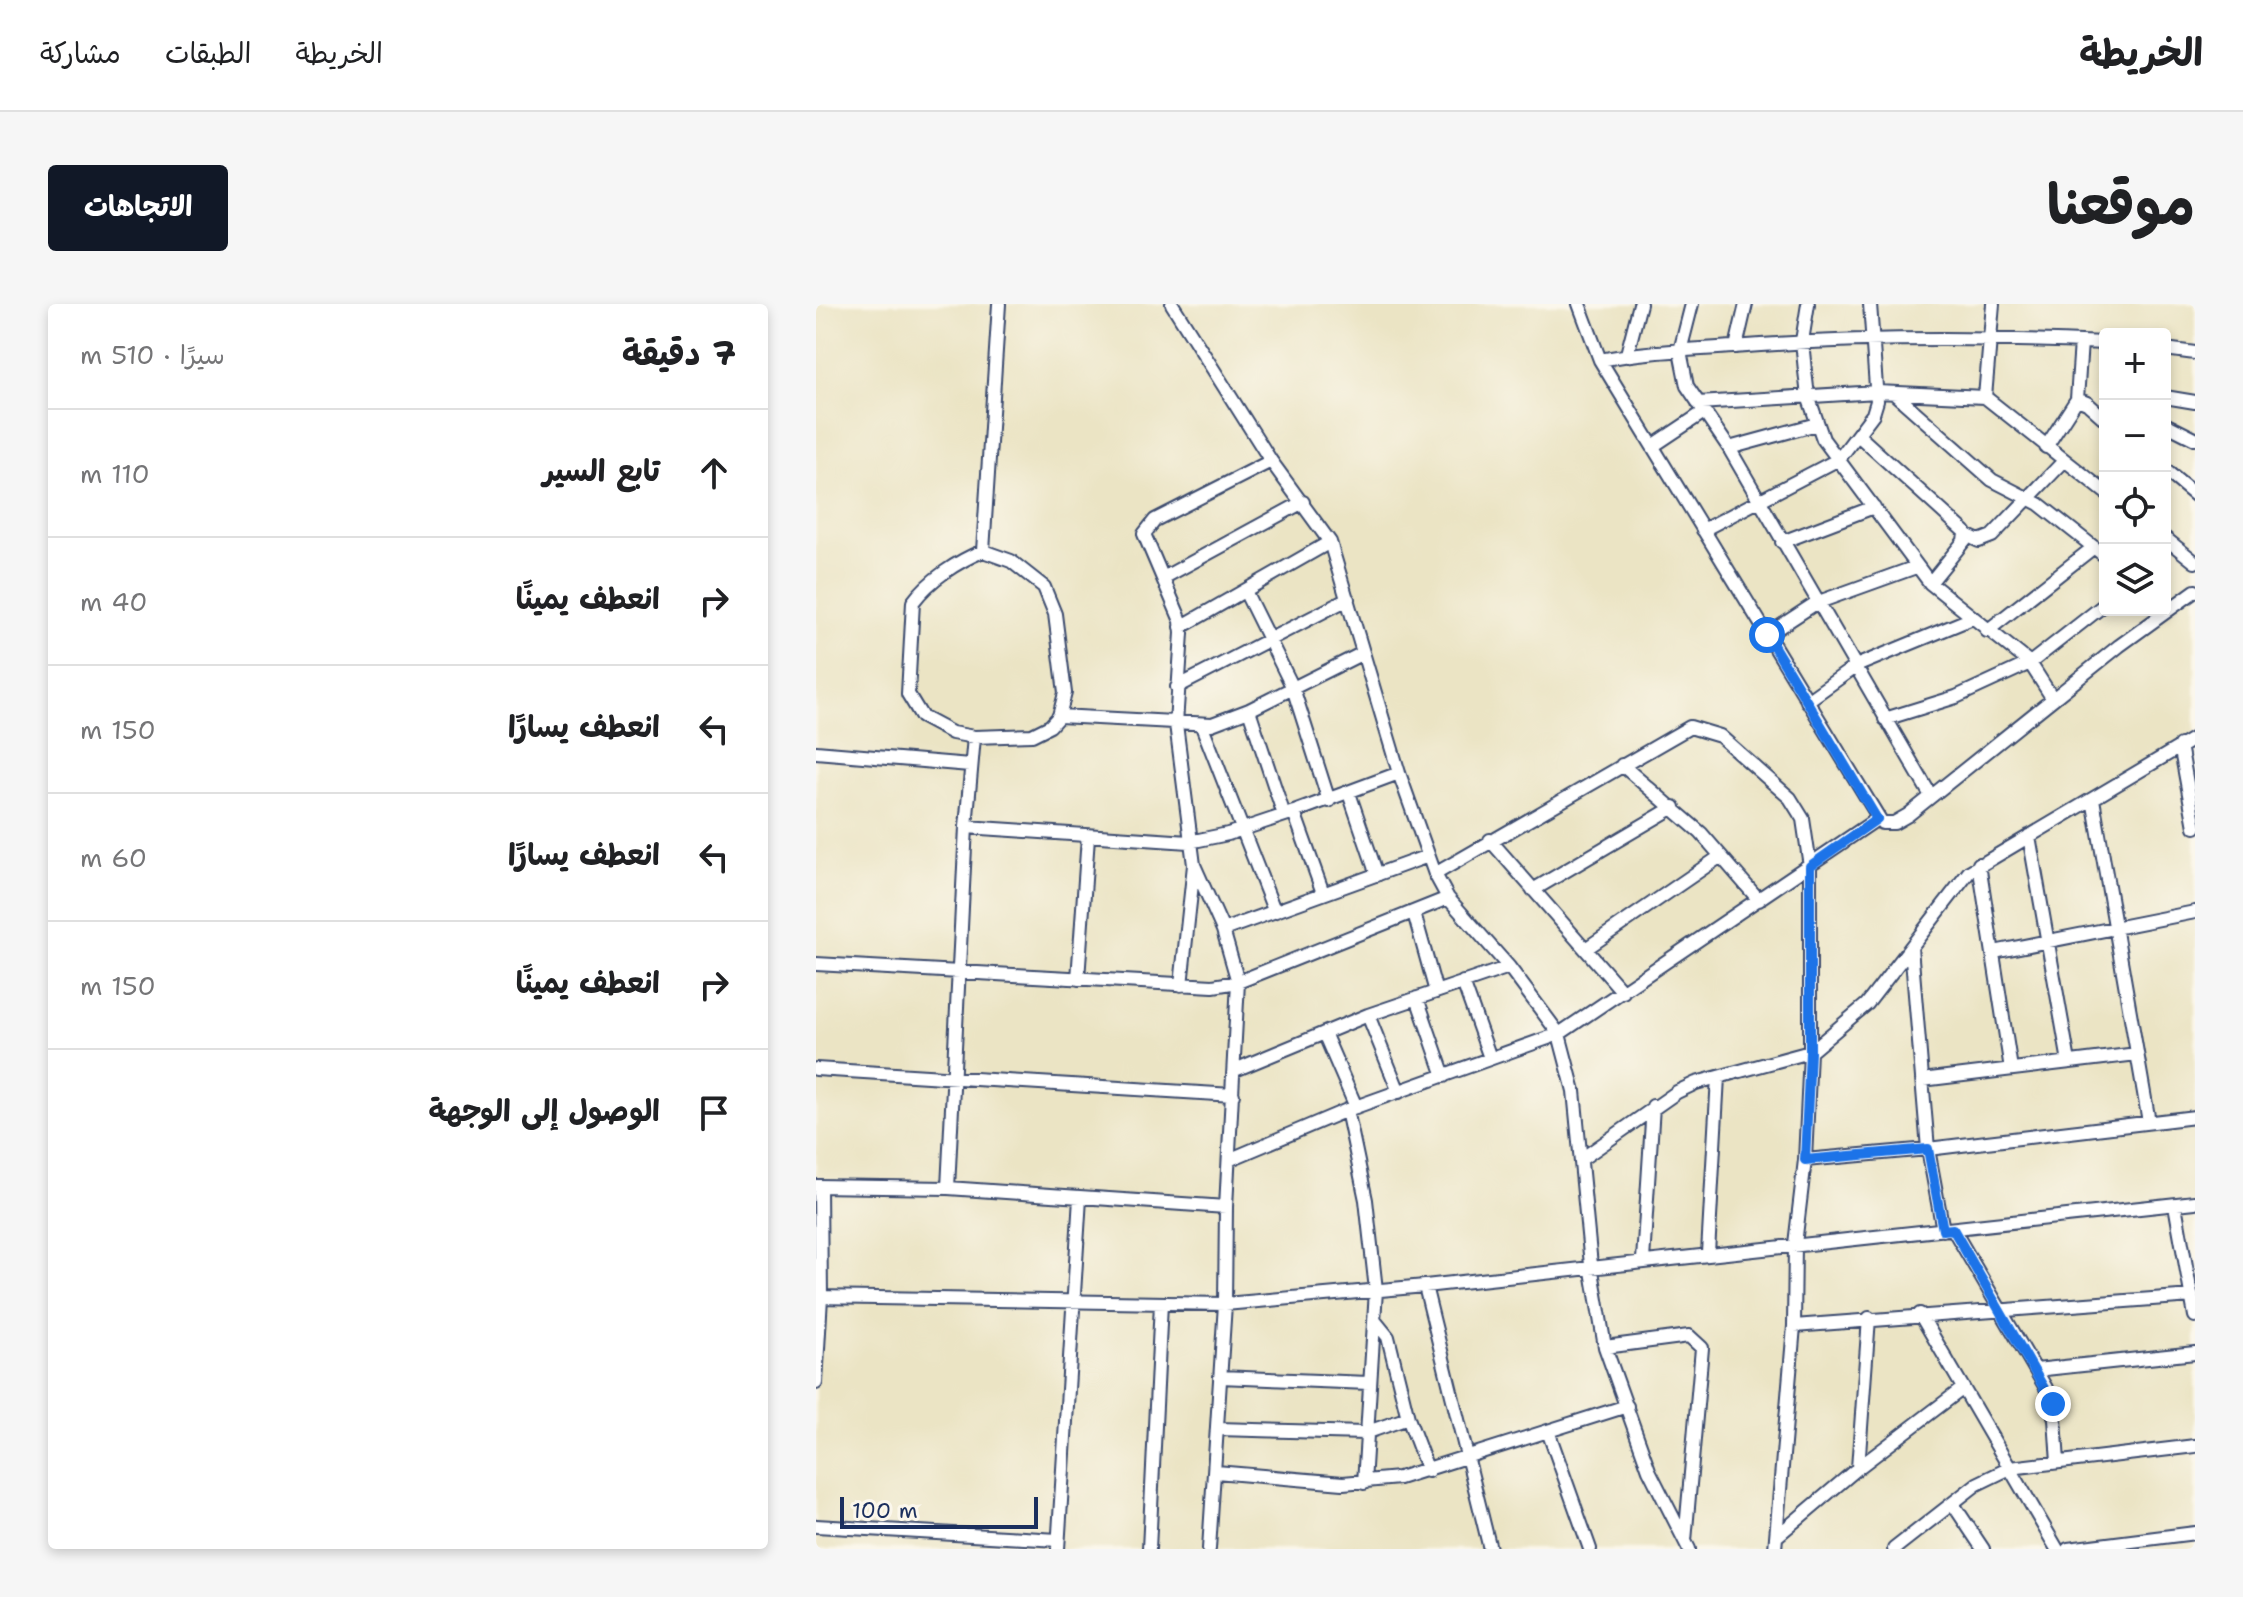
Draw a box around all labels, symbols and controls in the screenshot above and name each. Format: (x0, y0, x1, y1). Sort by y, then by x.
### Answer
text: الخريطة (2079, 27, 2203, 78)
text: مشاركة (40, 34, 121, 72)
text: الطبقات (165, 34, 251, 72)
text: الخريطة (295, 34, 383, 72)
button: الاتجاهات (48, 165, 228, 251)
text: موقعنا (2047, 167, 2195, 242)
map controls (2099, 328, 2171, 616)
button: + (2099, 328, 2171, 400)
text: 7 دقيقة (622, 330, 736, 376)
text: سيرًا · 510 m (80, 337, 225, 372)
button: − (2099, 400, 2171, 472)
text: تابع السير (543, 450, 660, 491)
icon: ahead (692, 451, 736, 495)
text: 110 m (80, 456, 150, 491)
button: locate (2099, 472, 2171, 544)
button: layers (2099, 544, 2171, 616)
text: انعطف يمينًا (516, 578, 660, 619)
icon: right (692, 579, 736, 623)
text: 40 m (80, 584, 148, 619)
route start (1749, 617, 1785, 653)
text: انعطف يسارًا (508, 706, 660, 747)
icon: left (692, 707, 736, 751)
text: 150 m (80, 712, 156, 747)
text: انعطف يسارًا (508, 834, 660, 875)
icon: left (692, 835, 736, 879)
text: 60 m (80, 840, 147, 875)
text: انعطف يمينًا (516, 962, 660, 1003)
icon: right (692, 963, 736, 1007)
text: 150 m (80, 968, 156, 1003)
text: الوصول إلى الوجهة (428, 1090, 660, 1131)
icon: arrive (692, 1091, 736, 1135)
route end (2035, 1386, 2071, 1422)
scale bar (840, 1493, 1038, 1529)
text: 100 m (852, 1496, 918, 1525)

